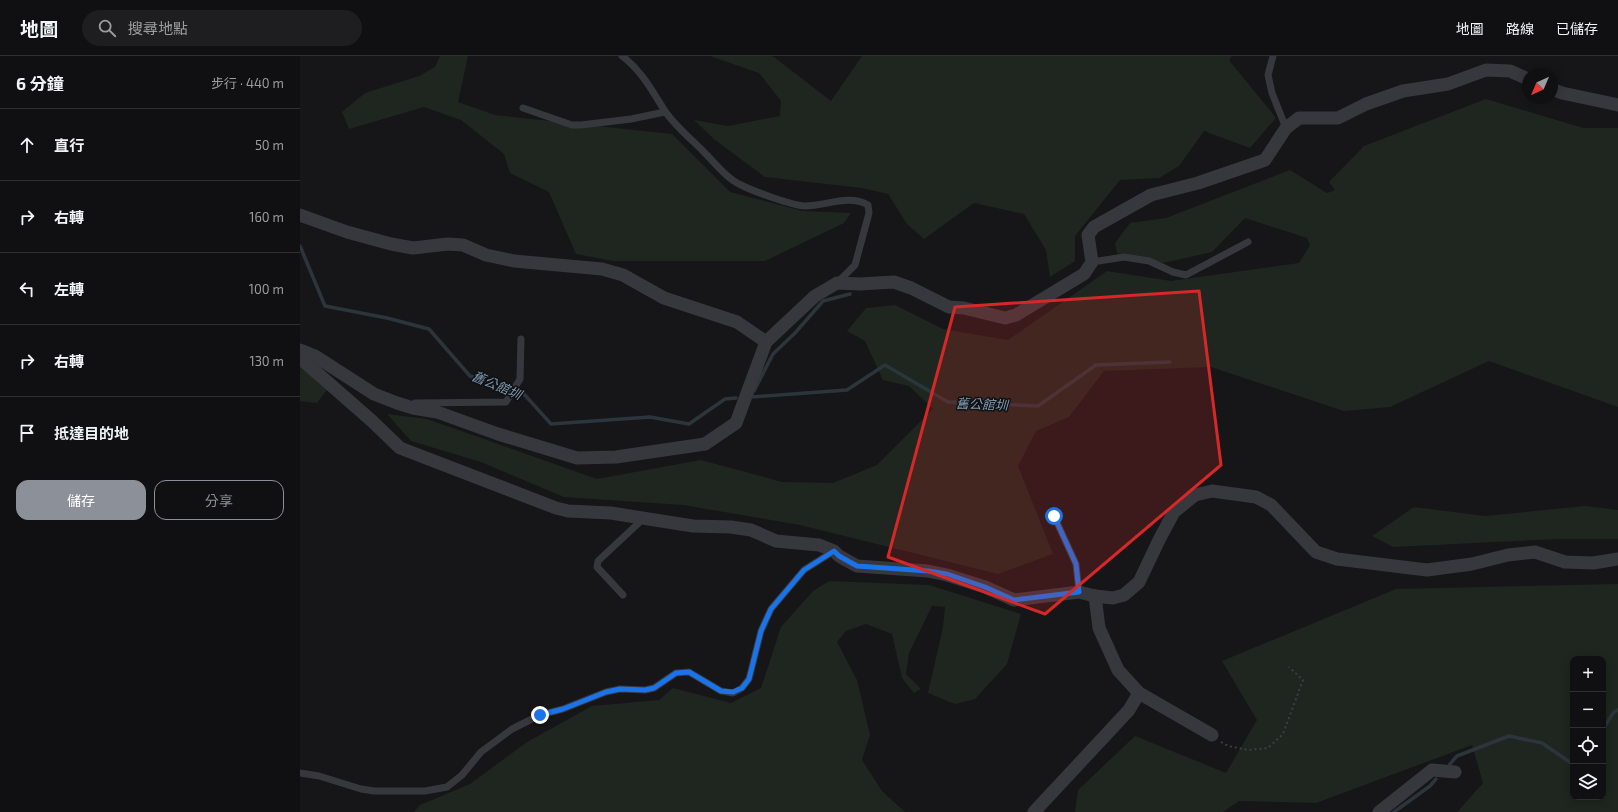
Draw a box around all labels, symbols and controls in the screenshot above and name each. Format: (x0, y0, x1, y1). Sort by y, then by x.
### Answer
search box (82, 10, 362, 46)
text: 地圖 (20, 17, 58, 40)
icon: search (96, 17, 118, 39)
text: 搜尋地點 (128, 19, 188, 37)
text: 地圖 (1456, 20, 1484, 37)
text: 路線 (1506, 20, 1534, 37)
text: 已儲存 (1556, 20, 1598, 37)
north arrow (1522, 68, 1558, 104)
text: 6 分鐘 (16, 73, 64, 93)
text: 步行 · 440 m (211, 75, 284, 91)
icon: ahead (16, 134, 38, 156)
text: 直行 (54, 136, 84, 154)
text: 50 m (255, 137, 284, 153)
icon: right (16, 206, 38, 228)
text: 右轉 (54, 208, 84, 226)
text: 160 m (249, 209, 284, 225)
icon: left (16, 278, 38, 300)
text: 左轉 (54, 280, 84, 298)
text: 100 m (249, 281, 284, 297)
icon: right (16, 350, 38, 372)
text: 右轉 (54, 352, 84, 370)
text: 130 m (249, 353, 284, 369)
water label: 舊公館圳 (470, 367, 526, 403)
water label: 舊公館圳 (956, 395, 1010, 413)
icon: arrive (16, 422, 38, 444)
text: 抵達目的地 (54, 424, 129, 442)
button: 儲存 (16, 480, 146, 520)
button: 分享 (154, 480, 284, 520)
route start (1045, 507, 1063, 525)
map controls (1570, 656, 1606, 800)
button: + (1570, 656, 1606, 692)
button: − (1570, 692, 1606, 728)
route end (531, 706, 549, 724)
button: locate (1570, 728, 1606, 764)
button: layers (1570, 764, 1606, 800)

